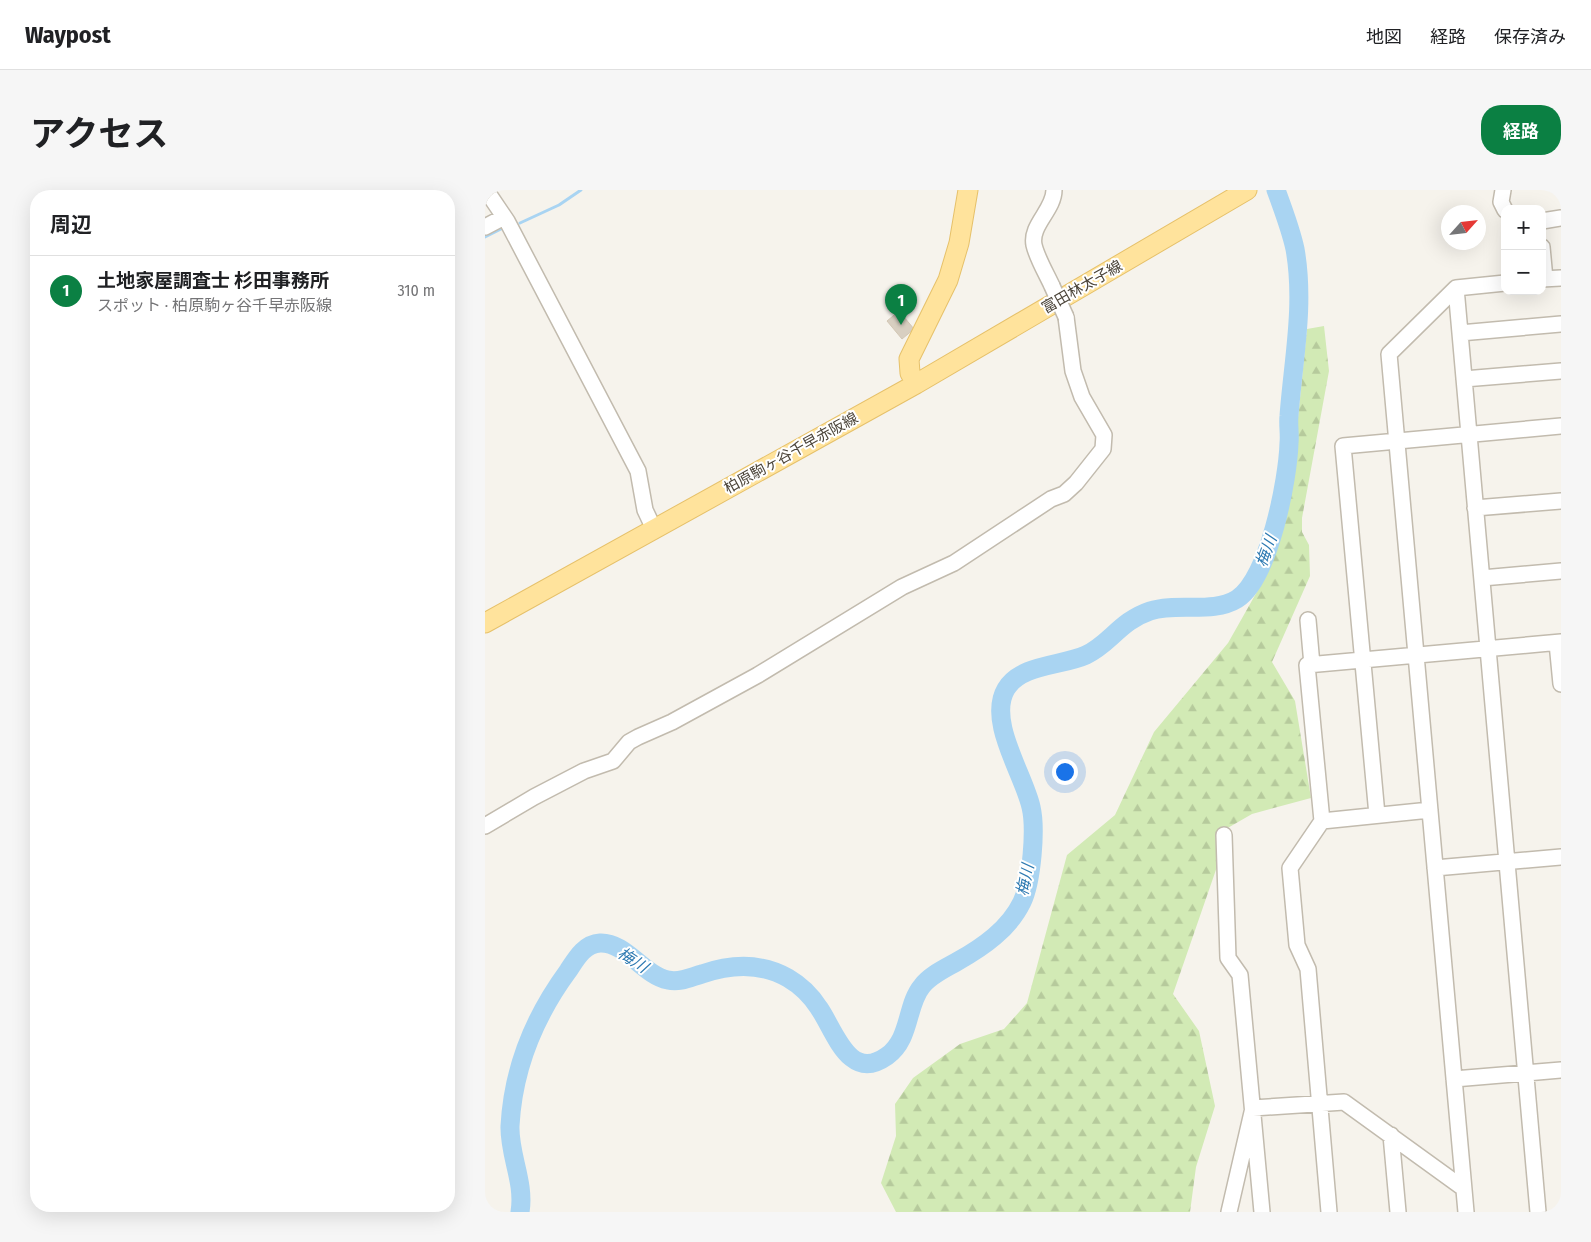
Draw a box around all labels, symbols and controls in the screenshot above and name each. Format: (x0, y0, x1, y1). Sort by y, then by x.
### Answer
text: Waypost (25, 21, 111, 49)
text: 地図 (1366, 26, 1402, 48)
text: 経路 (1430, 26, 1466, 48)
text: 保存済み (1494, 26, 1566, 48)
button: 経路 (1481, 105, 1561, 155)
text: アクセス (30, 113, 168, 155)
north arrow (1441, 205, 1486, 250)
map controls (1501, 205, 1546, 295)
button: + (1501, 205, 1546, 250)
text: 周辺 (50, 212, 92, 238)
button: − (1501, 250, 1546, 295)
street label: 富田林太子線 (1039, 257, 1125, 317)
text: 土地家屋調査士 杉田事務所 (97, 269, 329, 292)
text: 1 (63, 281, 69, 300)
text: 310 m (398, 281, 435, 300)
pin: 1 (885, 284, 917, 325)
text: スポット · 柏原駒ヶ谷千早赤阪線 (97, 296, 332, 315)
street label: 柏原駒ヶ谷千早赤阪線 (721, 409, 861, 497)
water label: 梅川 (1252, 531, 1281, 569)
your location (1052, 759, 1078, 785)
water label: 梅川 (1013, 861, 1038, 898)
water label: 梅川 (614, 943, 653, 978)

